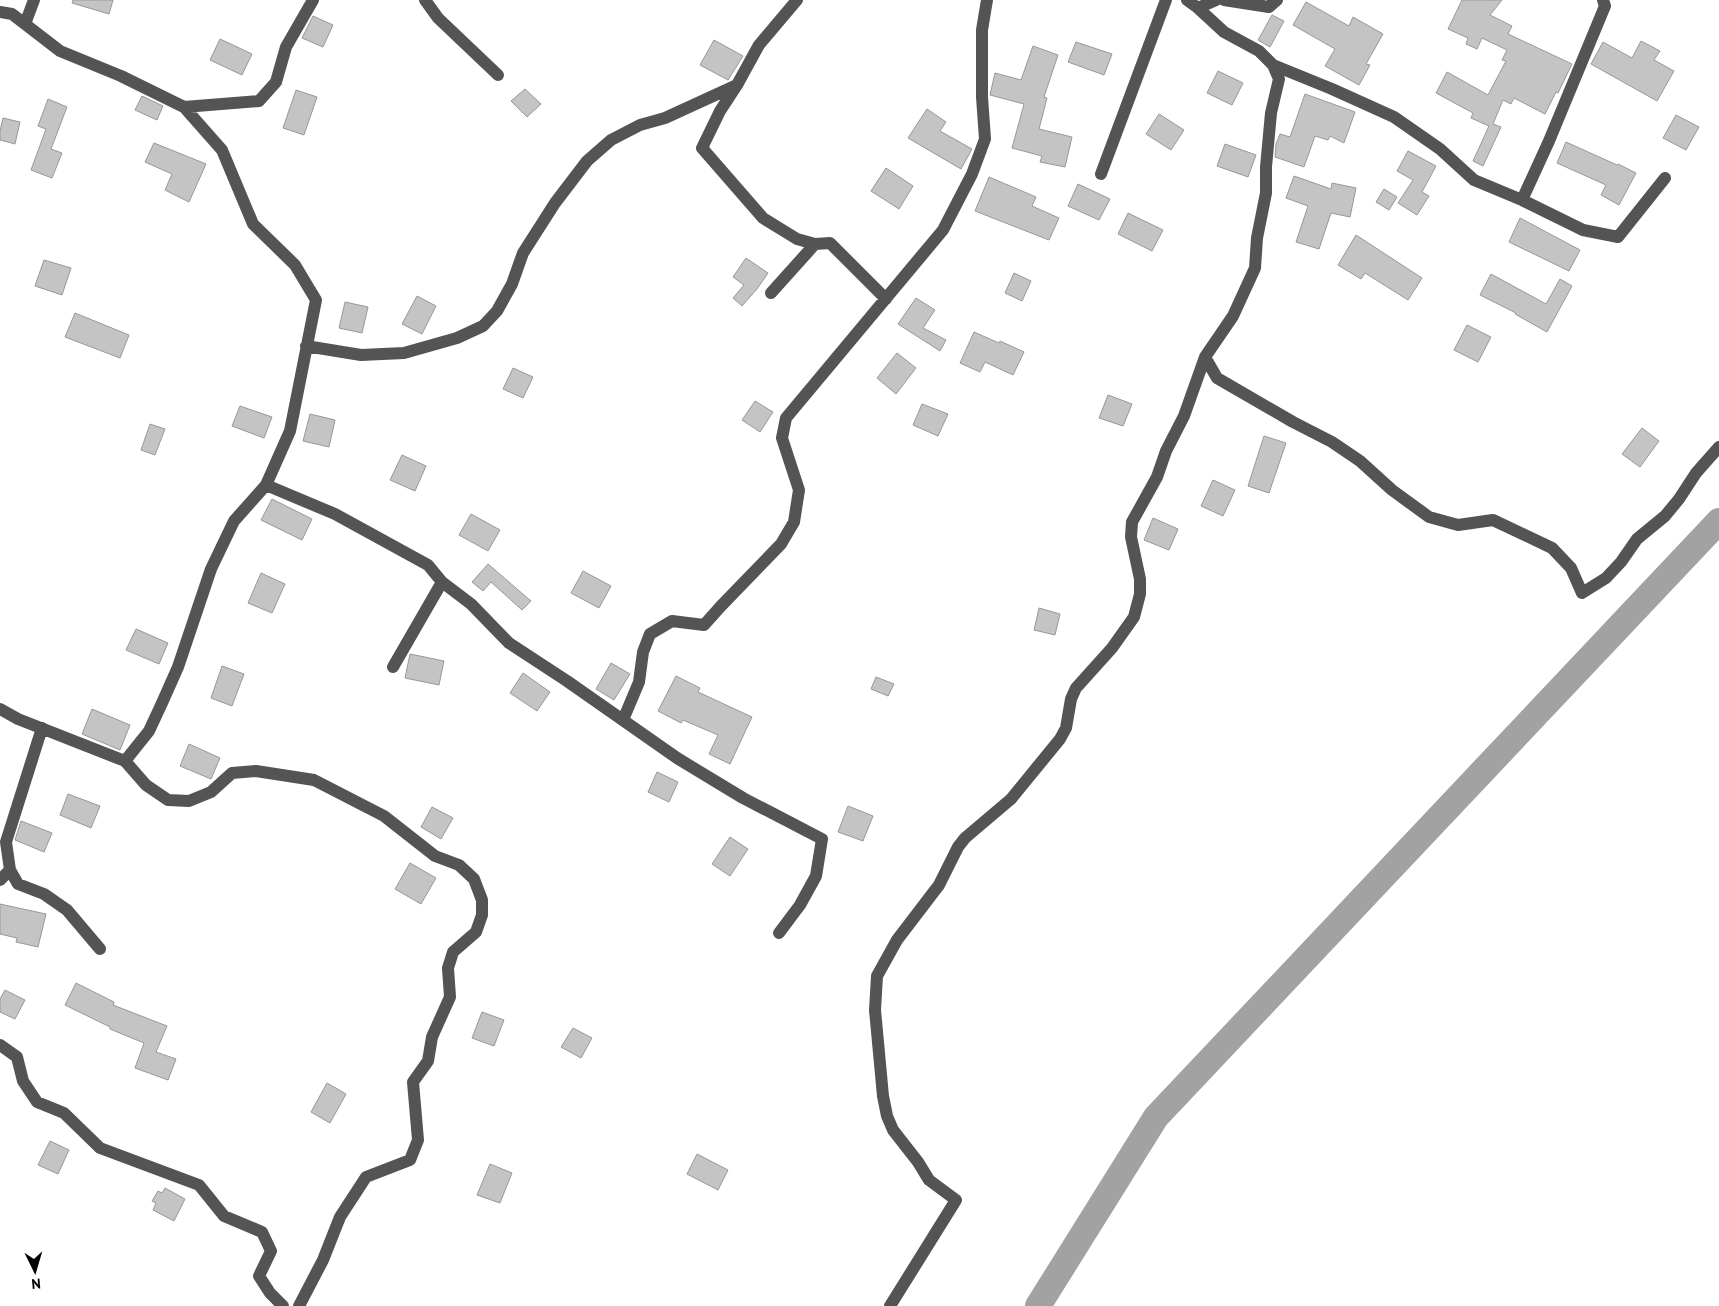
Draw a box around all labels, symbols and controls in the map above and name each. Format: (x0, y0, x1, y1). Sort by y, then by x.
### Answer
north arrow (10, 1246, 60, 1296)
text: N (31, 1275, 42, 1293)

